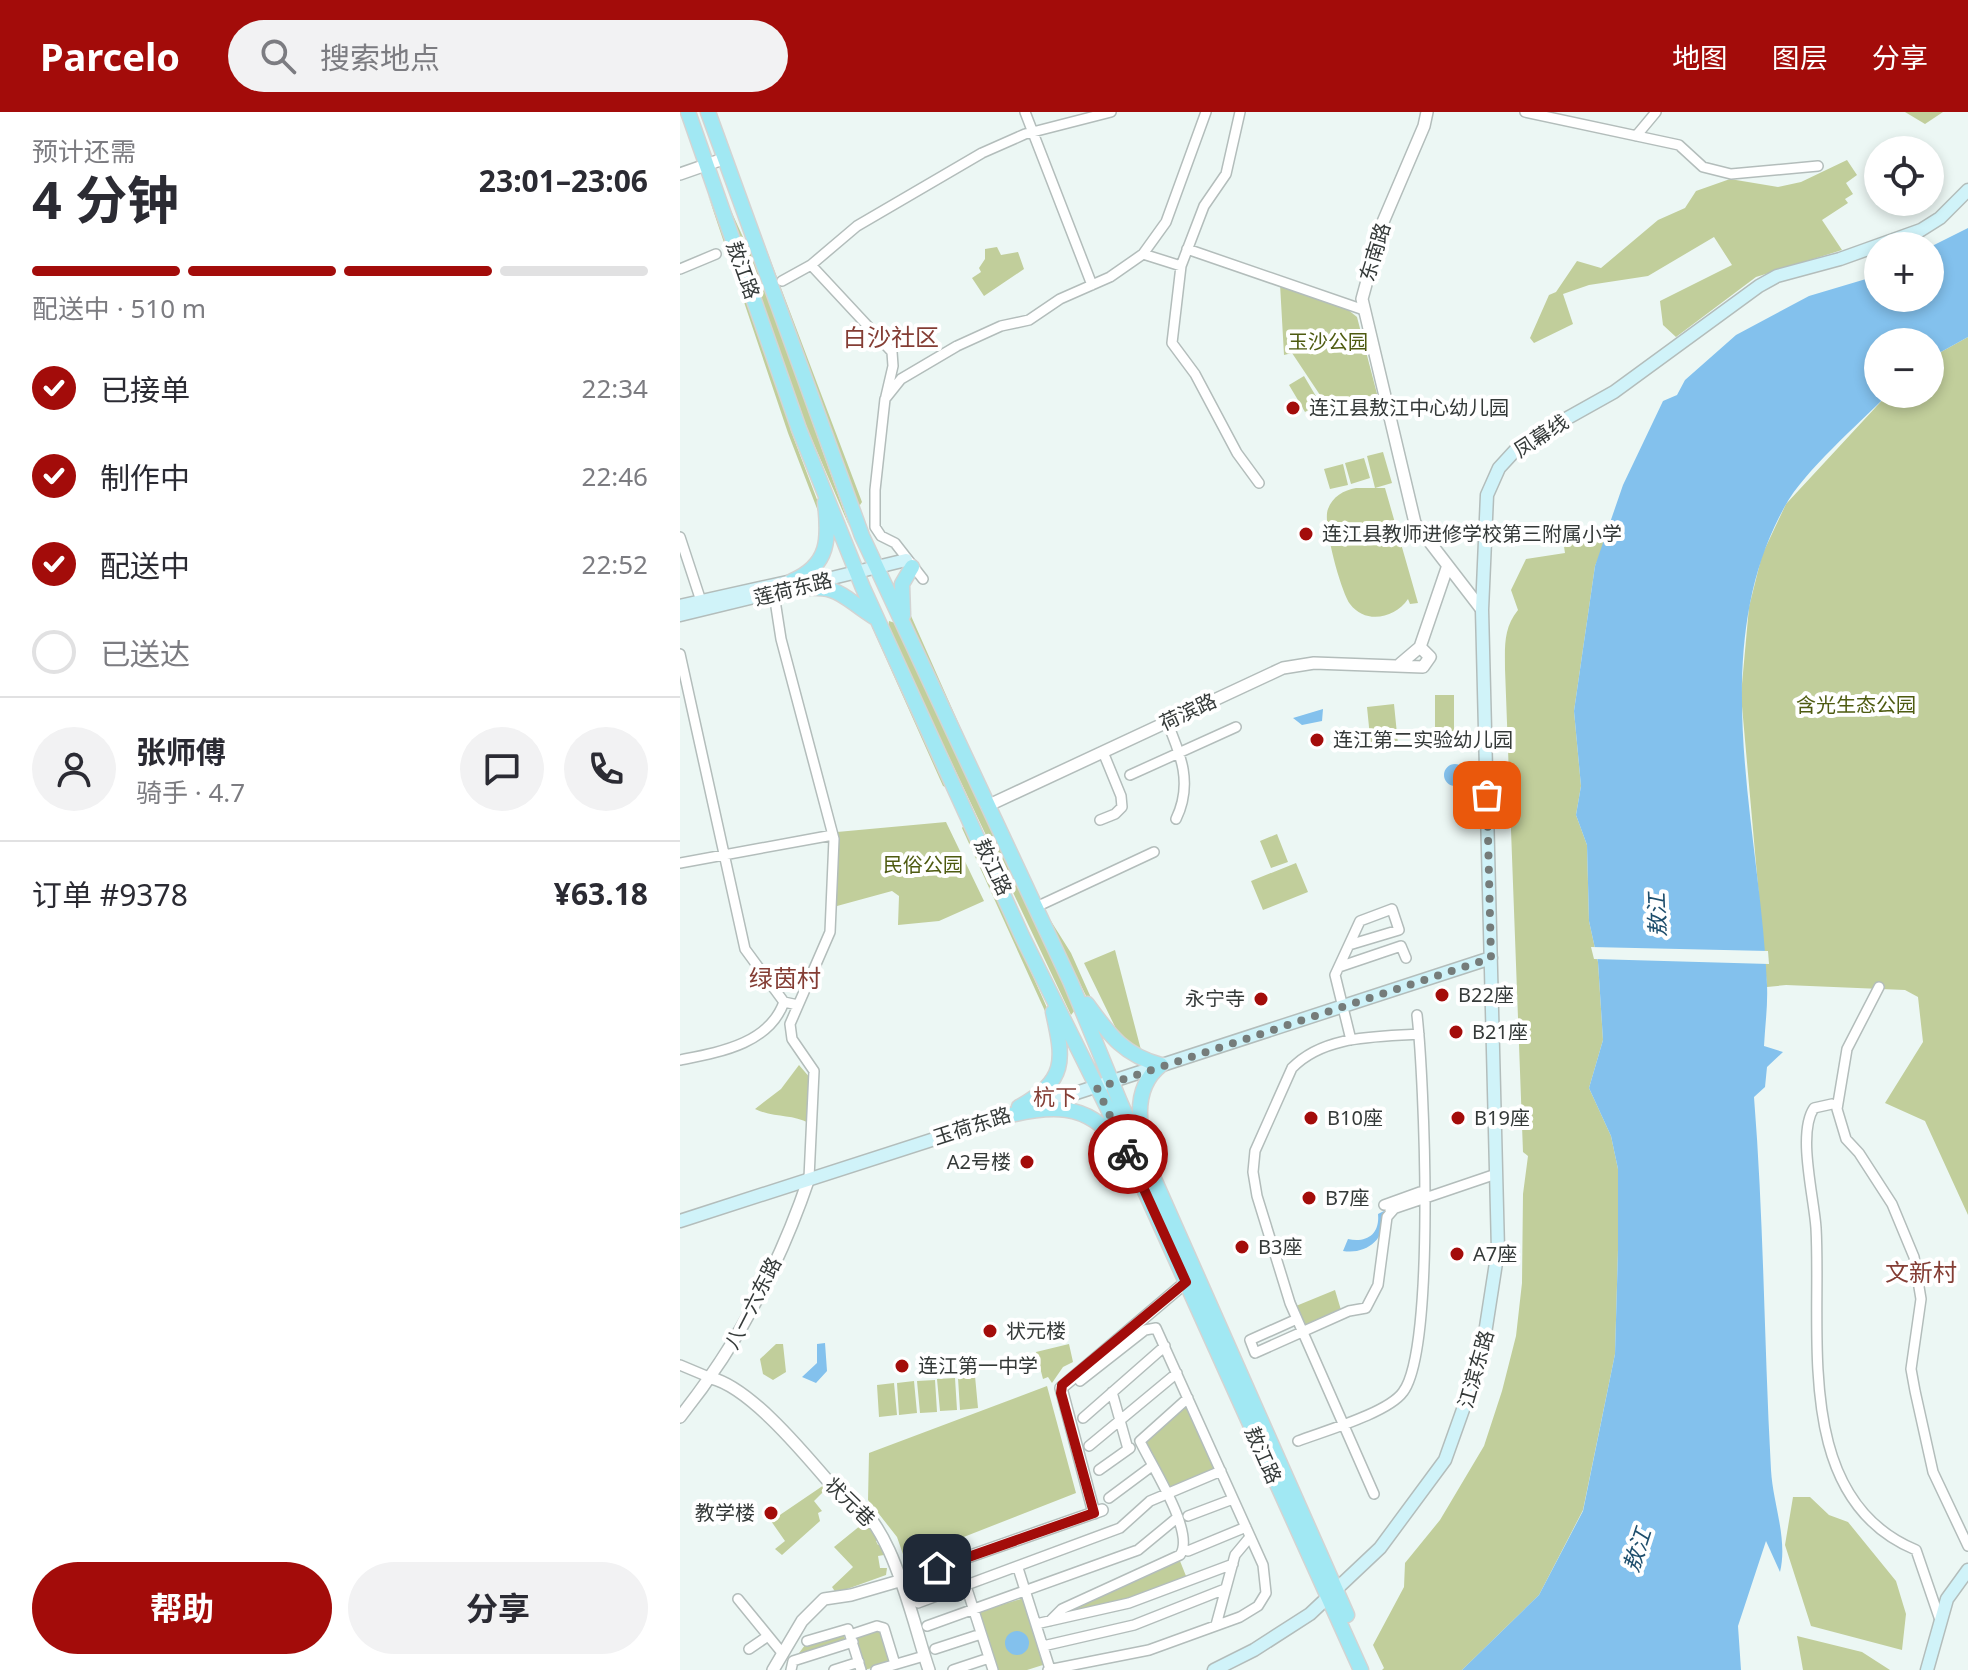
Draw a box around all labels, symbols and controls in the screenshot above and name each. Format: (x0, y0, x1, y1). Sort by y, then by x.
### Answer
search box (228, 20, 788, 92)
text: Parcelo (40, 30, 180, 82)
icon: search (256, 34, 300, 78)
text: 搜索地点 (320, 37, 440, 78)
text: 地图 (1672, 38, 1728, 76)
text: 图层 (1772, 38, 1828, 76)
text: 分享 (1872, 38, 1928, 76)
text: 预计还需 (32, 133, 136, 169)
map controls (1864, 136, 1944, 408)
button: locate (1864, 136, 1944, 216)
text: 23:01–23:06 (479, 160, 648, 201)
text: 4 分钟 (32, 163, 179, 234)
street label: 东南路 (1353, 219, 1396, 284)
button: + (1864, 232, 1944, 312)
street label: 敖江路 (721, 237, 766, 303)
text: 配送中 · 510 m (32, 290, 206, 326)
district label: 白沙社区 (843, 320, 939, 353)
park label: 玉沙公园 (1288, 328, 1368, 355)
button: − (1864, 328, 1944, 408)
icon: check (32, 366, 76, 410)
text: 已接单 (100, 369, 190, 410)
text: 22:34 (582, 370, 648, 406)
place label: 连江县敖江中心幼儿园 (1309, 394, 1509, 421)
marker: 连江县敖江中心幼儿园 (1284, 399, 1302, 417)
street label: 凤幕线 (1508, 408, 1573, 463)
icon: check (32, 454, 76, 498)
text: 制作中 (100, 457, 190, 498)
text: 22:46 (582, 458, 648, 494)
place label: 连江县教师进修学校第三附属小学 (1322, 520, 1622, 547)
marker: 连江县教师进修学校第三附属小学 (1297, 525, 1315, 543)
icon: check (32, 542, 76, 586)
text: 配送中 (100, 545, 190, 586)
text: 22:52 (582, 546, 648, 582)
street label: 莲荷东路 (751, 566, 835, 611)
text: 已送达 (100, 633, 190, 674)
street label: 荷滨路 (1155, 687, 1221, 736)
park label: 含光生态公园 (1796, 691, 1916, 718)
place label: 连江第二实验幼儿园 (1333, 726, 1513, 753)
button: person (32, 727, 116, 811)
button: chat (460, 727, 544, 811)
button: phone (564, 727, 648, 811)
text: 张师傅 (136, 731, 226, 772)
marker: 连江第二实验幼儿园 (1308, 731, 1326, 749)
pin (1453, 761, 1521, 829)
icon: bag (1465, 773, 1509, 817)
text: 骑手 · 4.7 (136, 774, 245, 810)
street label: 敖江路 (969, 834, 1018, 900)
park label: 民俗公园 (883, 851, 963, 878)
text: ¥63.18 (554, 873, 648, 914)
text: 订单 #9378 (32, 874, 188, 915)
water label: 敖江 (1640, 891, 1672, 938)
district label: 绿茵村 (749, 961, 821, 994)
place label: B22座 (1458, 981, 1514, 1008)
place label: 永宁寺 (1185, 985, 1245, 1012)
marker: B22座 (1433, 986, 1451, 1004)
marker: 永宁寺 (1252, 990, 1270, 1008)
place label: B21座 (1472, 1018, 1528, 1045)
marker: B21座 (1447, 1023, 1465, 1041)
district label: 杭下 (1033, 1081, 1077, 1111)
street label: 玉荷东路 (930, 1100, 1014, 1151)
place label: B10座 (1327, 1104, 1383, 1131)
place label: B19座 (1474, 1104, 1530, 1131)
marker: B10座 (1302, 1109, 1320, 1127)
marker: B19座 (1449, 1109, 1467, 1127)
courier (1088, 1114, 1168, 1194)
icon: bike (1106, 1132, 1150, 1176)
place label: A2号楼 (947, 1148, 1011, 1175)
marker: A2号楼 (1018, 1153, 1036, 1171)
place label: B7座 (1325, 1184, 1369, 1211)
marker: B7座 (1300, 1189, 1318, 1207)
place label: B3座 (1258, 1233, 1302, 1260)
marker: B3座 (1233, 1238, 1251, 1256)
place label: A7座 (1473, 1240, 1517, 1267)
marker: A7座 (1448, 1245, 1466, 1263)
street label: 八一六东路 (718, 1252, 787, 1353)
district label: 文新村 (1885, 1255, 1957, 1288)
place label: 状元楼 (1006, 1317, 1066, 1344)
marker: 状元楼 (981, 1322, 999, 1340)
street label: 江滨东路 (1452, 1327, 1500, 1411)
place label: 连江第一中学 (918, 1352, 1038, 1379)
marker: 连江第一中学 (893, 1357, 911, 1375)
street label: 敖江路 (1239, 1422, 1288, 1488)
street label: 状元巷 (819, 1471, 881, 1532)
place label: 教学楼 (695, 1499, 755, 1526)
marker: 教学楼 (762, 1504, 780, 1522)
water label: 敖江 (1615, 1522, 1658, 1575)
pin (903, 1534, 971, 1602)
icon: home (915, 1546, 959, 1590)
button: 帮助 (32, 1562, 332, 1654)
button: 分享 (348, 1562, 648, 1654)

